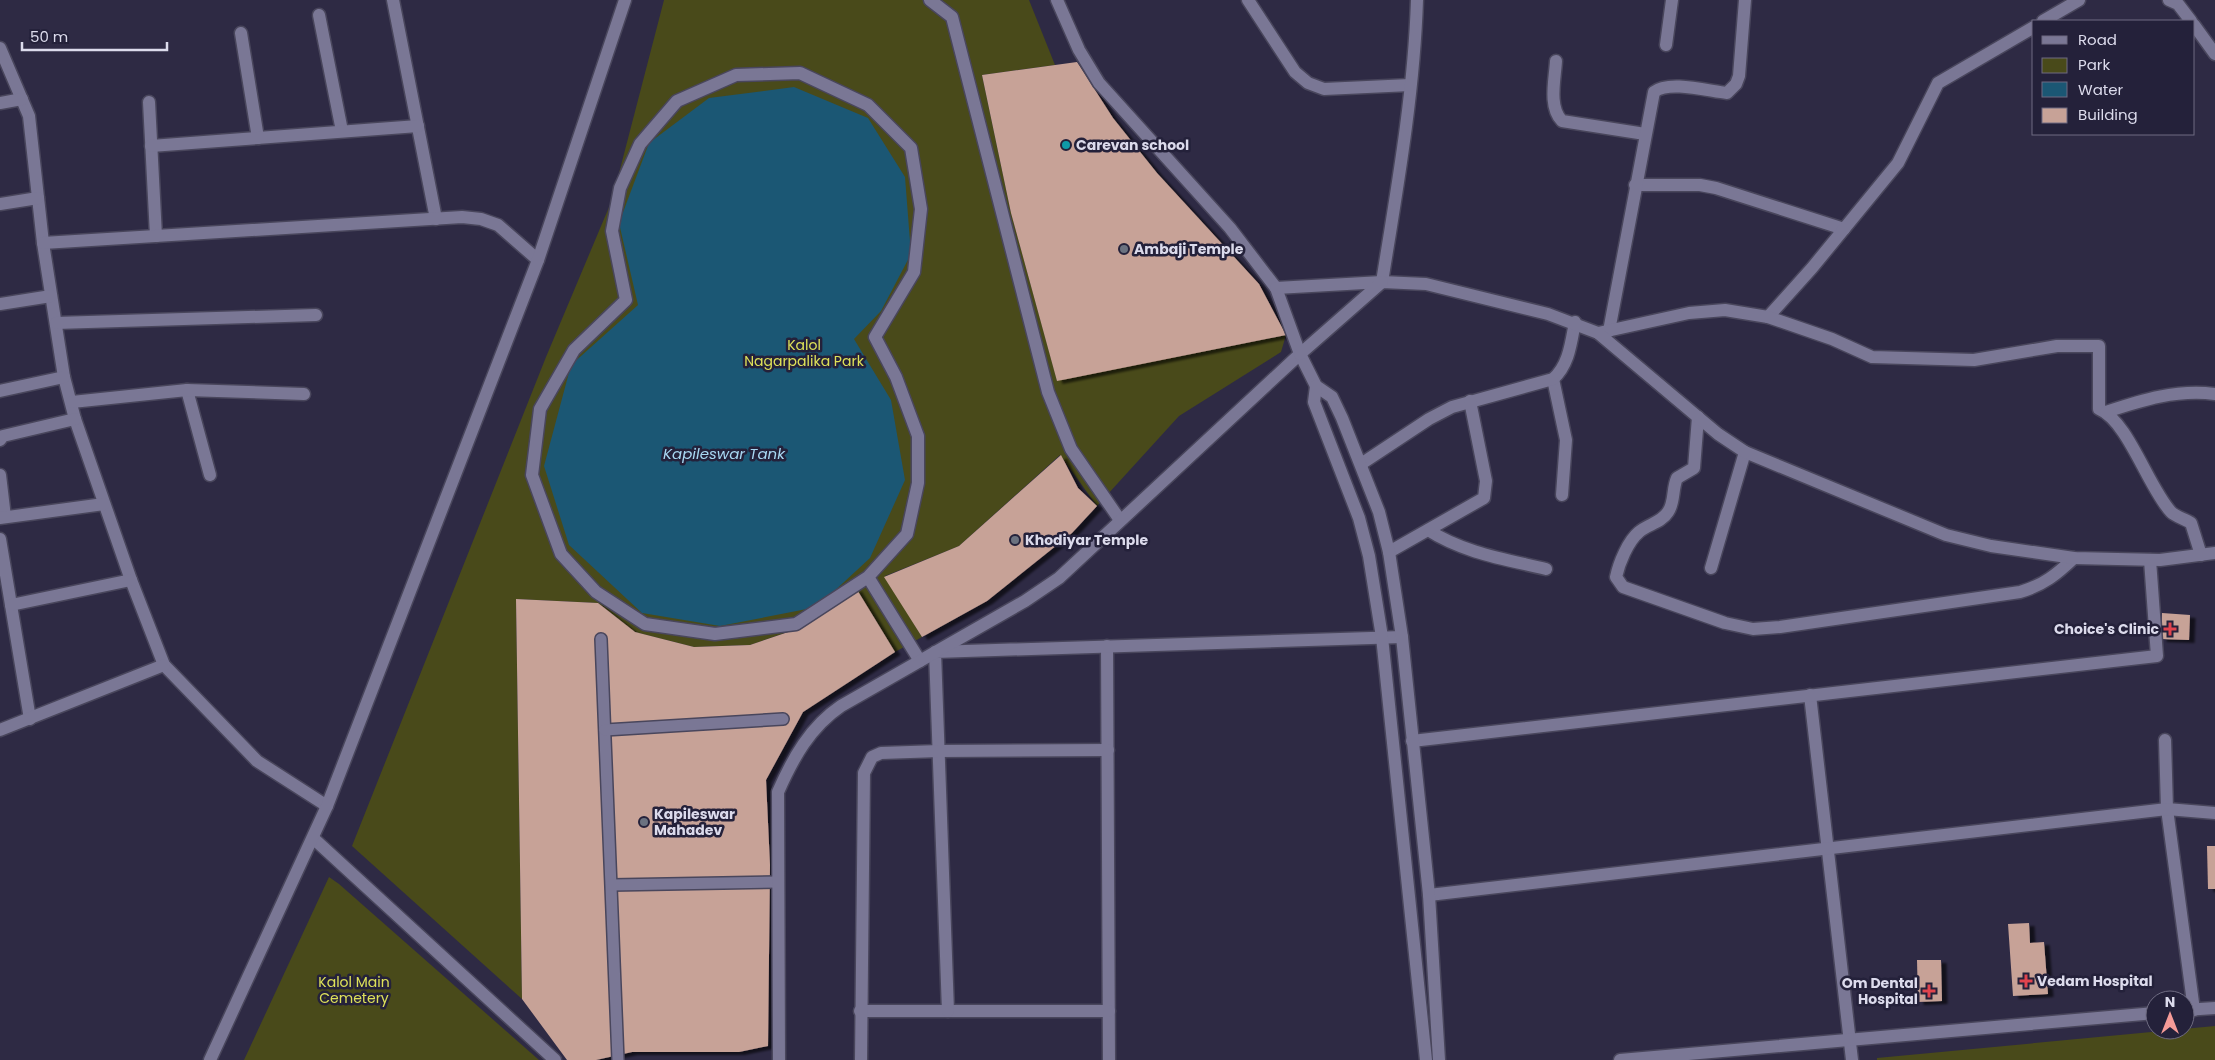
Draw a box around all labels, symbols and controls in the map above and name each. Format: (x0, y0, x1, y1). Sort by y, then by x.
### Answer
scale bar (22, 20, 168, 52)
legend (2032, 20, 2195, 135)
text: 50 m (30, 26, 68, 47)
text: Road (2078, 29, 2117, 50)
text: Park (2078, 54, 2110, 75)
text: Water (2078, 79, 2124, 100)
text: Building (2078, 104, 2138, 125)
place label: Carevan school (1076, 135, 1189, 155)
marker: Carevan school (1060, 139, 1072, 151)
place label: Ambaji Temple (1134, 239, 1244, 259)
marker: Ambaji Temple (1118, 243, 1130, 255)
park label: Kalol Nagarpalika Park (744, 335, 865, 371)
water label: Kapileswar Tank (663, 443, 786, 464)
place label: Khodiyar Temple (1025, 530, 1148, 550)
marker: Khodiyar Temple (1009, 534, 1021, 546)
place label: Choice's Clinic (2054, 619, 2160, 639)
marker: Choice's Clinic (2163, 622, 2177, 636)
place label: Kapileswar Mahadev (654, 804, 735, 840)
marker: Kapileswar Mahadev (638, 816, 650, 828)
place label: Vedam Hospital (2037, 971, 2153, 991)
park label: Kalol Main Cemetery (318, 972, 390, 1008)
place label: Om Dental Hospital (1842, 973, 1918, 1009)
marker: Vedam Hospital (2019, 974, 2033, 988)
marker: Om Dental Hospital (1922, 984, 1936, 998)
north arrow (2145, 990, 2195, 1040)
text: N (2165, 992, 2175, 1012)

